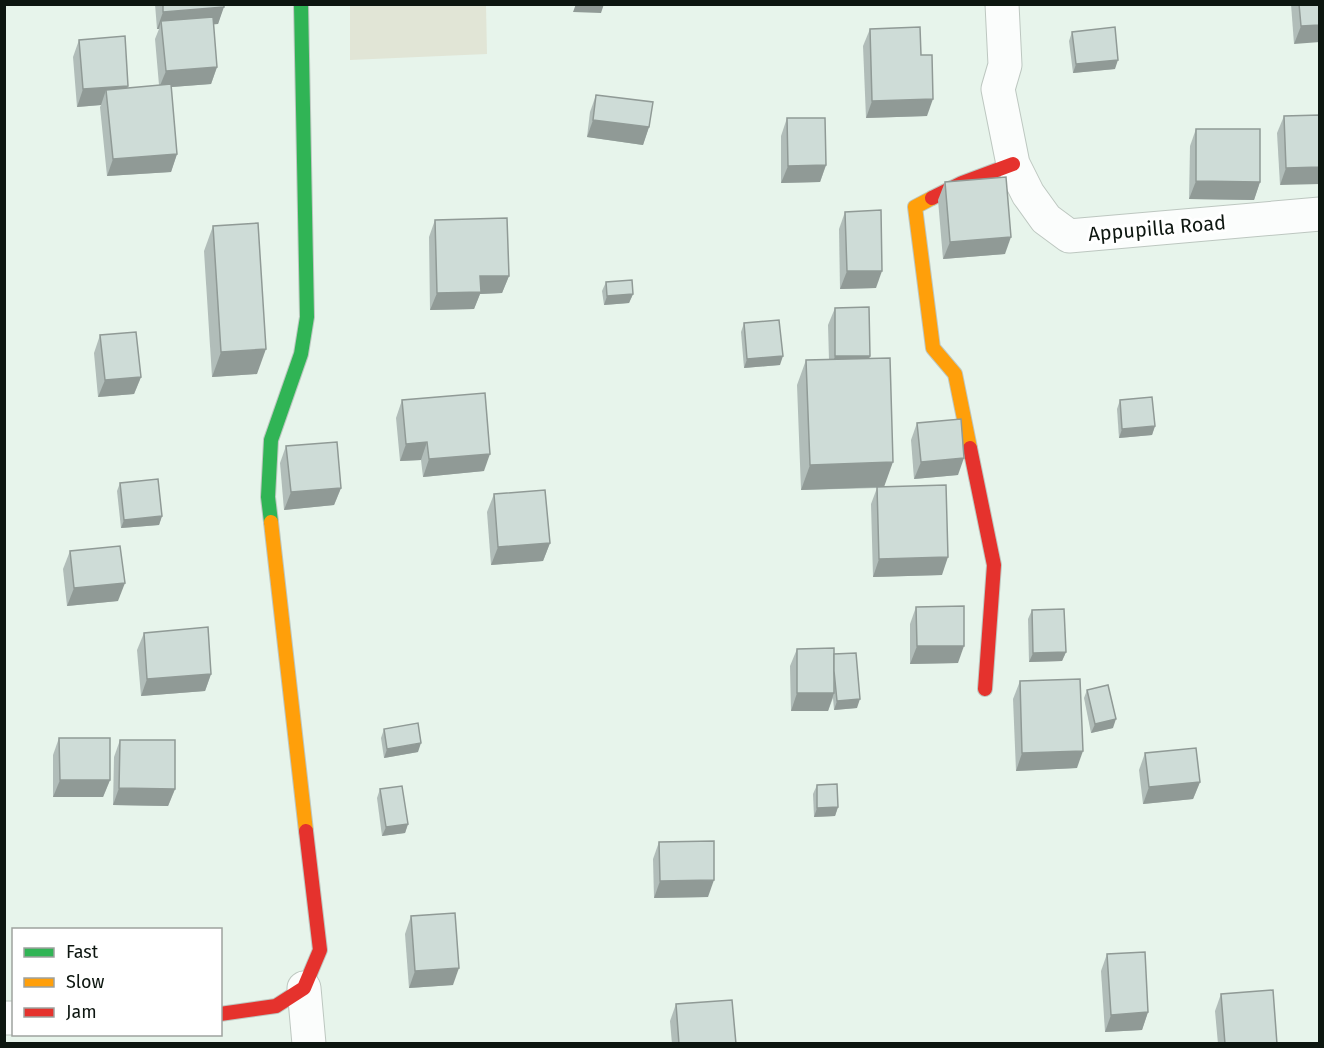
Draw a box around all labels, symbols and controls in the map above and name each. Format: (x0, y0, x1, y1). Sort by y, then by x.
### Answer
street label: Appupilla Road (1087, 210, 1227, 246)
legend (12, 928, 222, 1036)
text: Fast (66, 941, 99, 963)
text: Slow (66, 971, 105, 993)
text: Jam (66, 1001, 97, 1023)

